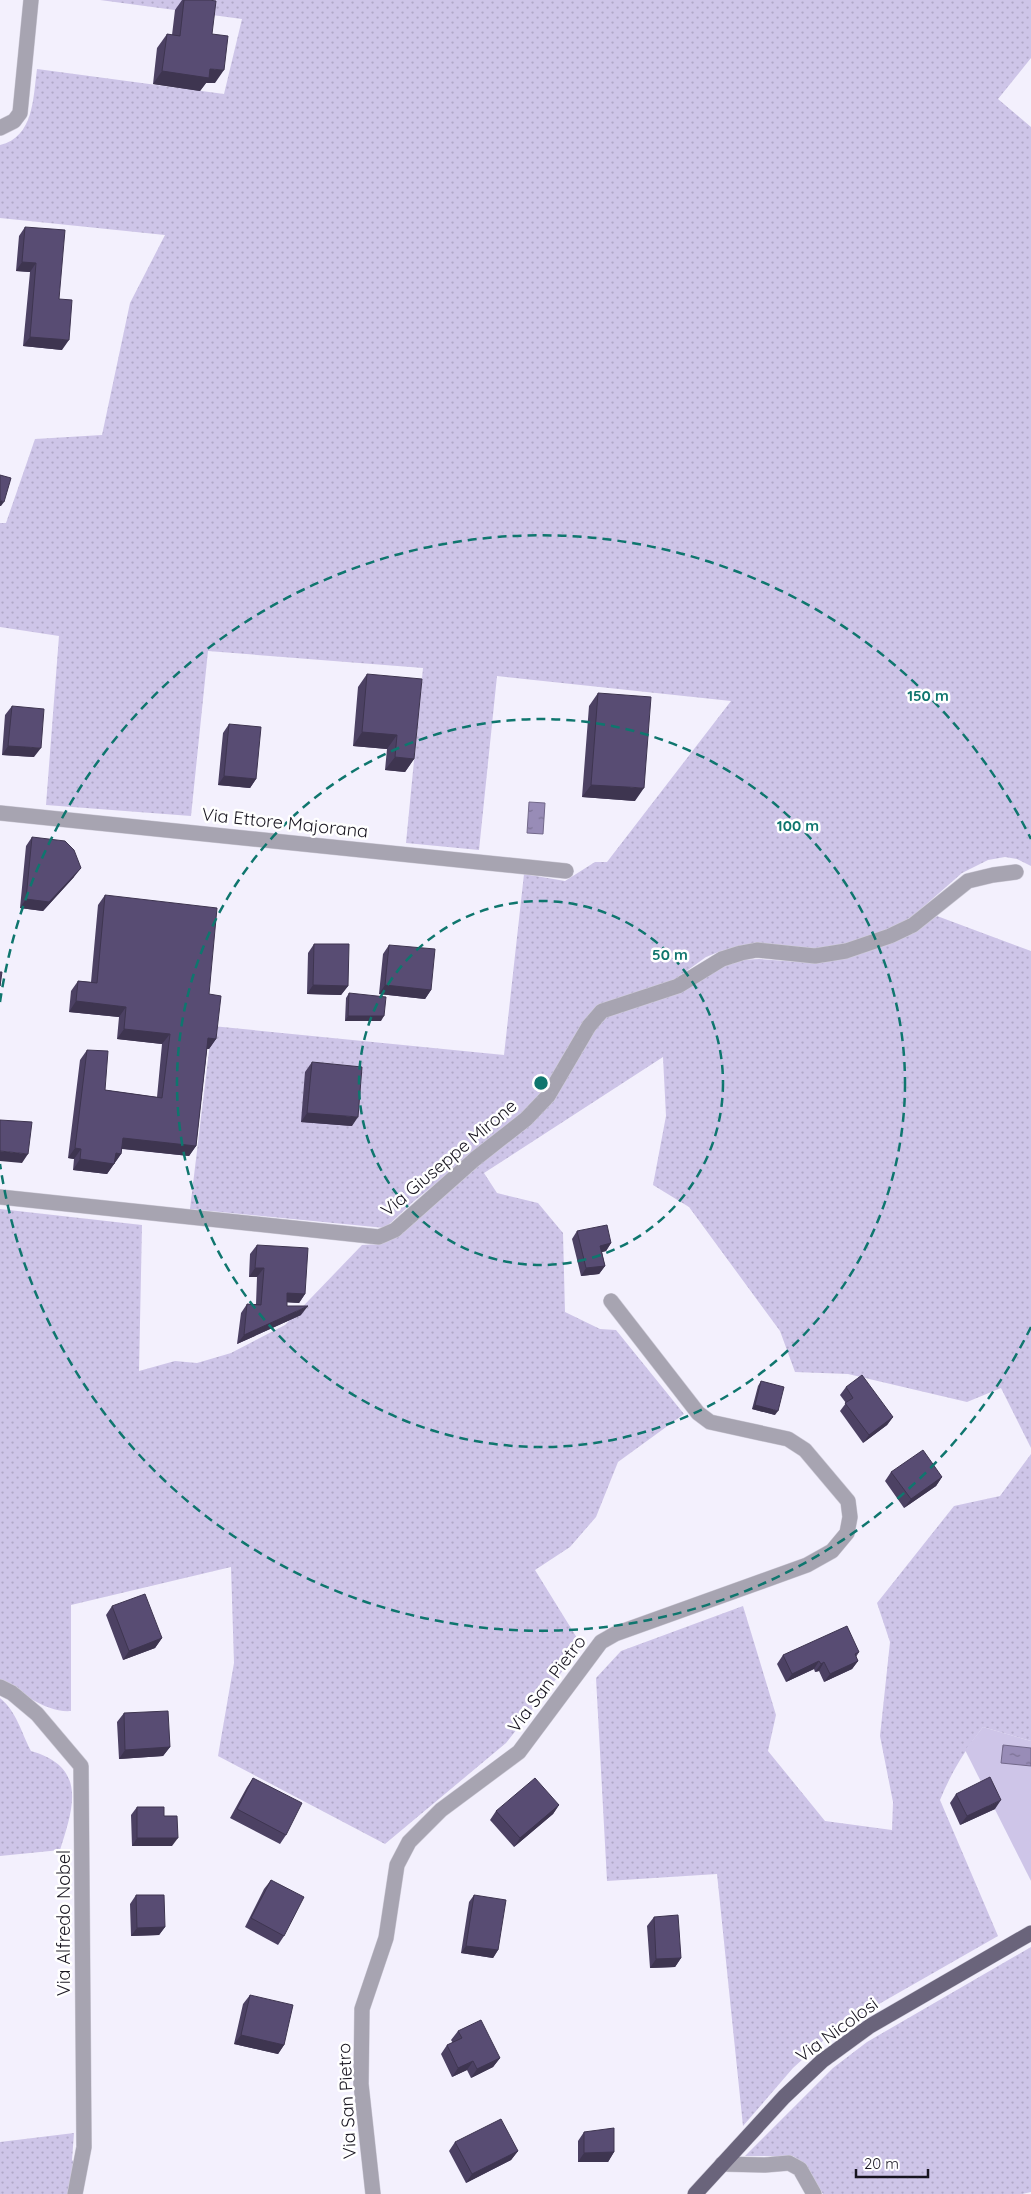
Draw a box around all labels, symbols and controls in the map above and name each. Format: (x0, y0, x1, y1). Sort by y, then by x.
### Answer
text: 150 m (907, 686, 949, 705)
street label: Via Ettore Majorana (201, 802, 369, 843)
text: 100 m (777, 816, 819, 835)
text: 50 m (652, 945, 688, 964)
centre of rings (532, 1074, 550, 1092)
street label: Via Giuseppe Mirone (376, 1094, 521, 1221)
street label: Via San Pietro (502, 1630, 591, 1737)
street label: Via Alfredo Nobel (52, 1850, 75, 1996)
street label: Via Nicolosi (791, 1992, 882, 2067)
street label: Via San Pietro (332, 2042, 361, 2160)
scale bar (856, 2146, 928, 2178)
text: 20 m (864, 2154, 899, 2173)

